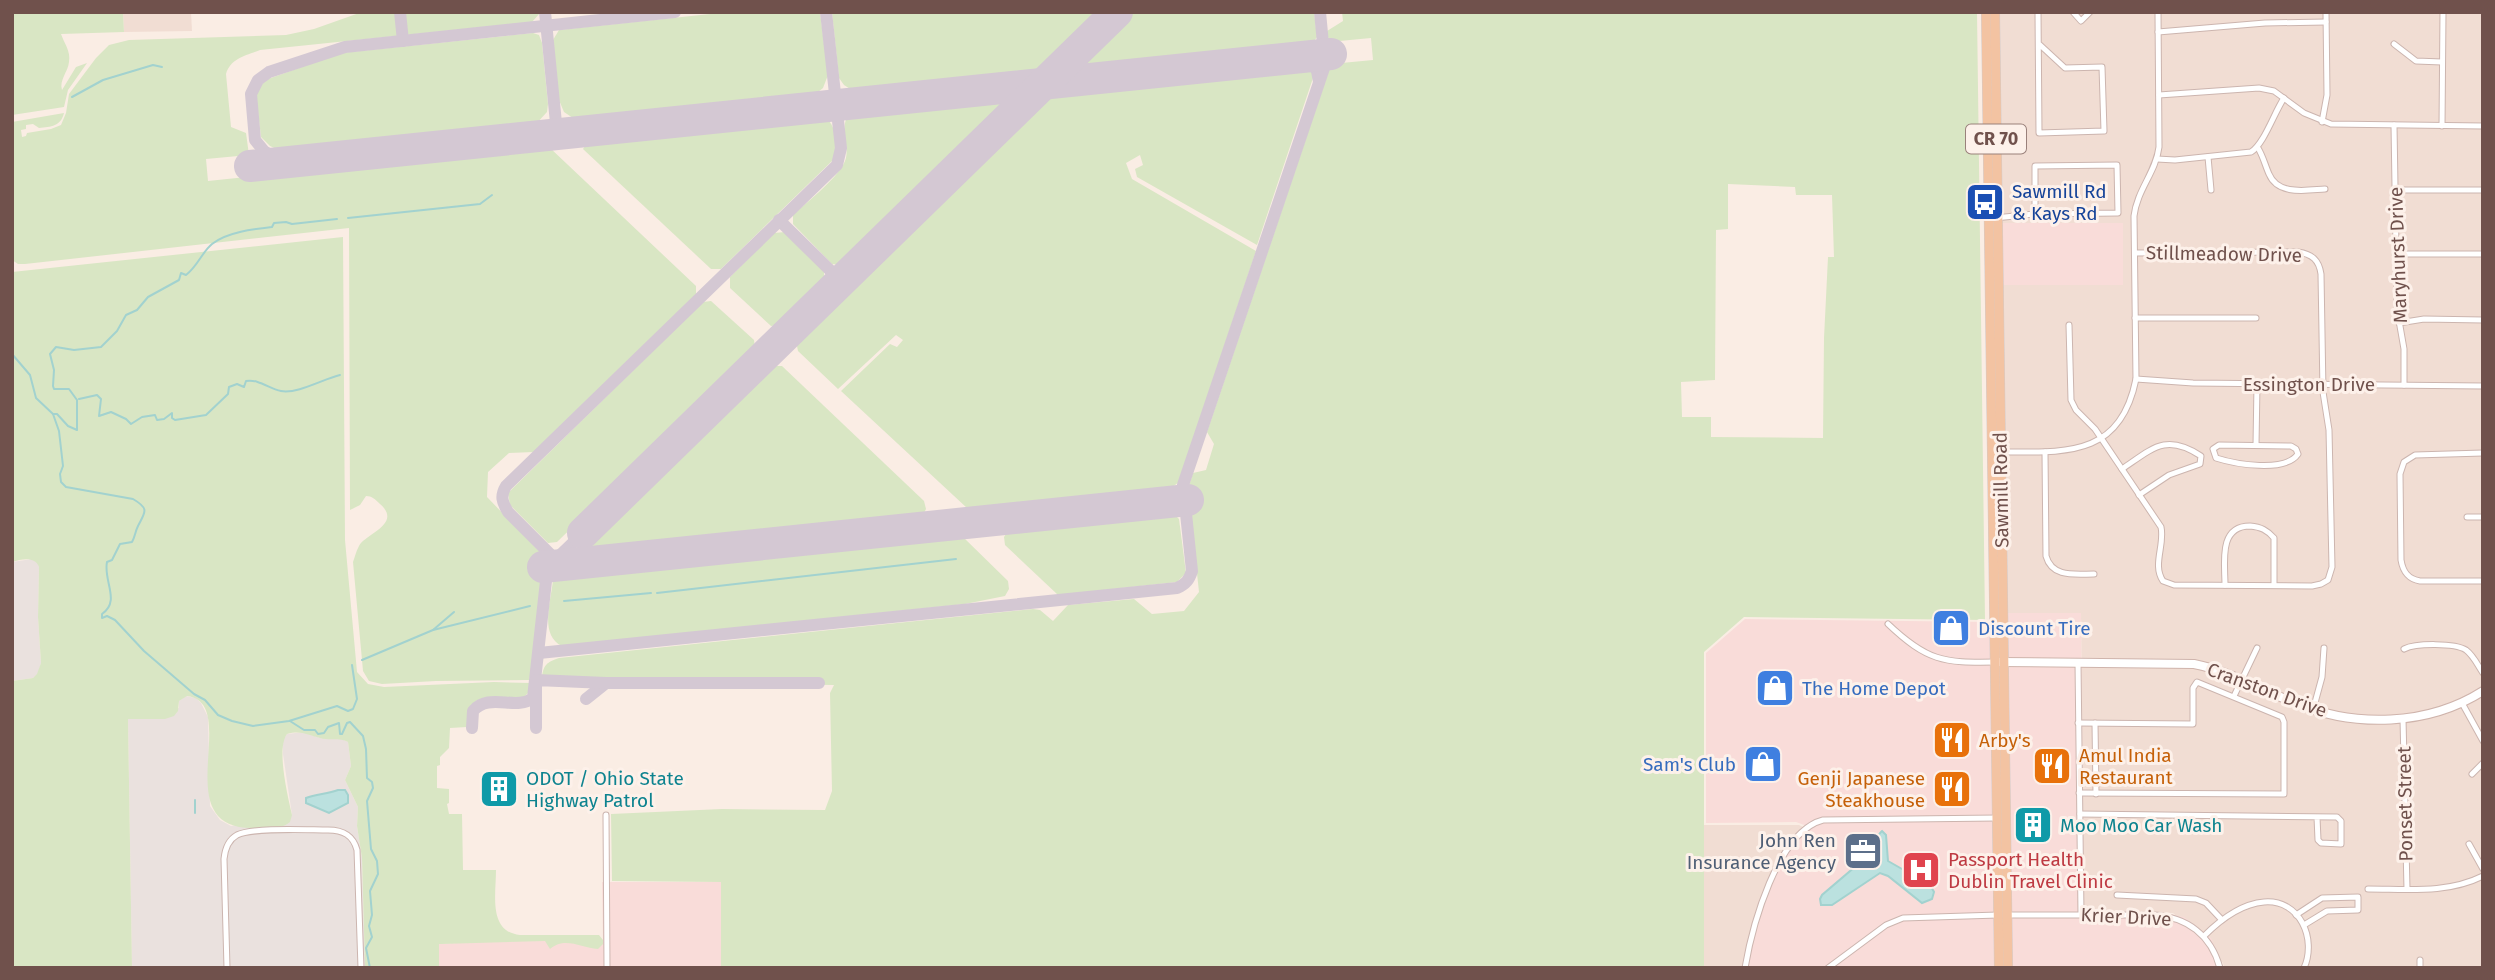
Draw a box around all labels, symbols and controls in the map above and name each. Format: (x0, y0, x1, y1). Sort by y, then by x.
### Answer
road number: CR 70 (1966, 124, 2026, 154)
place label: Sawmill Rd & Kays Rd (2012, 180, 2107, 225)
bus stop icon: Sawmill Rd & Kays Rd (1964, 181, 2006, 223)
street label: Maryhurst Drive (2384, 186, 2412, 324)
street label: Stillmeadow Drive (2146, 241, 2302, 267)
street label: Essington Drive (2243, 373, 2375, 396)
street label: Sawmill Road (1988, 432, 2014, 548)
shop icon: Discount Tire (1930, 607, 1972, 649)
place label: Discount Tire (1978, 617, 2091, 640)
street label: Cranston Drive (2204, 658, 2330, 722)
shop icon: The Home Depot (1754, 667, 1796, 709)
place label: The Home Depot (1802, 677, 1946, 700)
restaurant icon: Arby's (1931, 719, 1973, 761)
place label: Arby's (1979, 729, 2031, 752)
shop icon: Sam's Club (1742, 743, 1784, 785)
place label: Amul India Restaurant (2079, 744, 2173, 789)
restaurant icon: Amul India Restaurant (2031, 745, 2073, 787)
street label: Ponset Street (2392, 746, 2418, 862)
place label: Sam's Club (1643, 753, 1736, 776)
place label: ODOT / Ohio State Highway Patrol (526, 767, 684, 812)
place label: Genji Japanese Steakhouse (1798, 767, 1925, 812)
building icon: ODOT / Ohio State Highway Patrol (478, 768, 520, 810)
restaurant icon: Genji Japanese Steakhouse (1931, 768, 1973, 810)
building icon: Moo Moo Car Wash (2012, 804, 2054, 846)
place label: Moo Moo Car Wash (2060, 814, 2222, 837)
place label: John Ren Insurance Agency (1687, 829, 1837, 874)
office icon: John Ren Insurance Agency (1842, 830, 1884, 872)
place label: Passport Health Dublin Travel Clinic (1948, 848, 2113, 893)
hospital icon: Passport Health Dublin Travel Clinic (1900, 849, 1942, 891)
street label: Krier Drive (2080, 903, 2172, 931)

